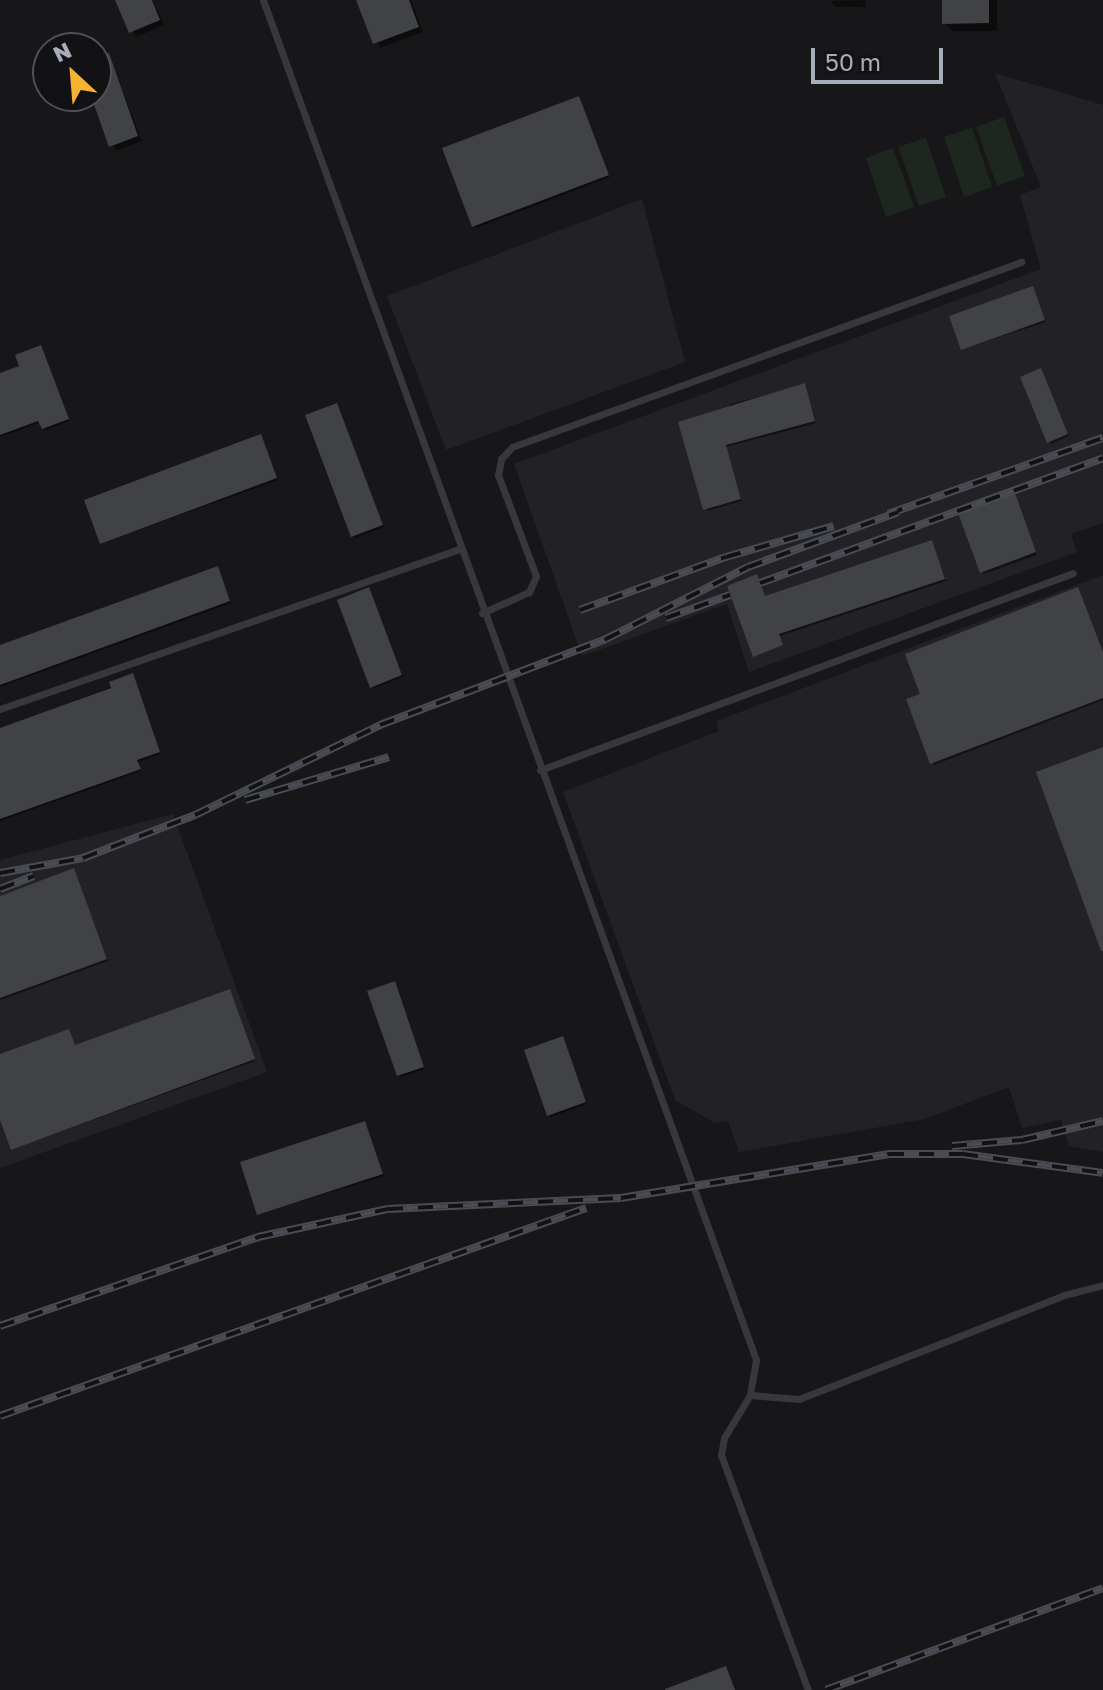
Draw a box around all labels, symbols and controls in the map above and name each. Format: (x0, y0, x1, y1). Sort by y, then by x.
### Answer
north arrow (32, 32, 112, 112)
scale bar (815, 32, 947, 82)
text: N (49, 36, 76, 68)
text: 50 m (825, 47, 881, 76)

